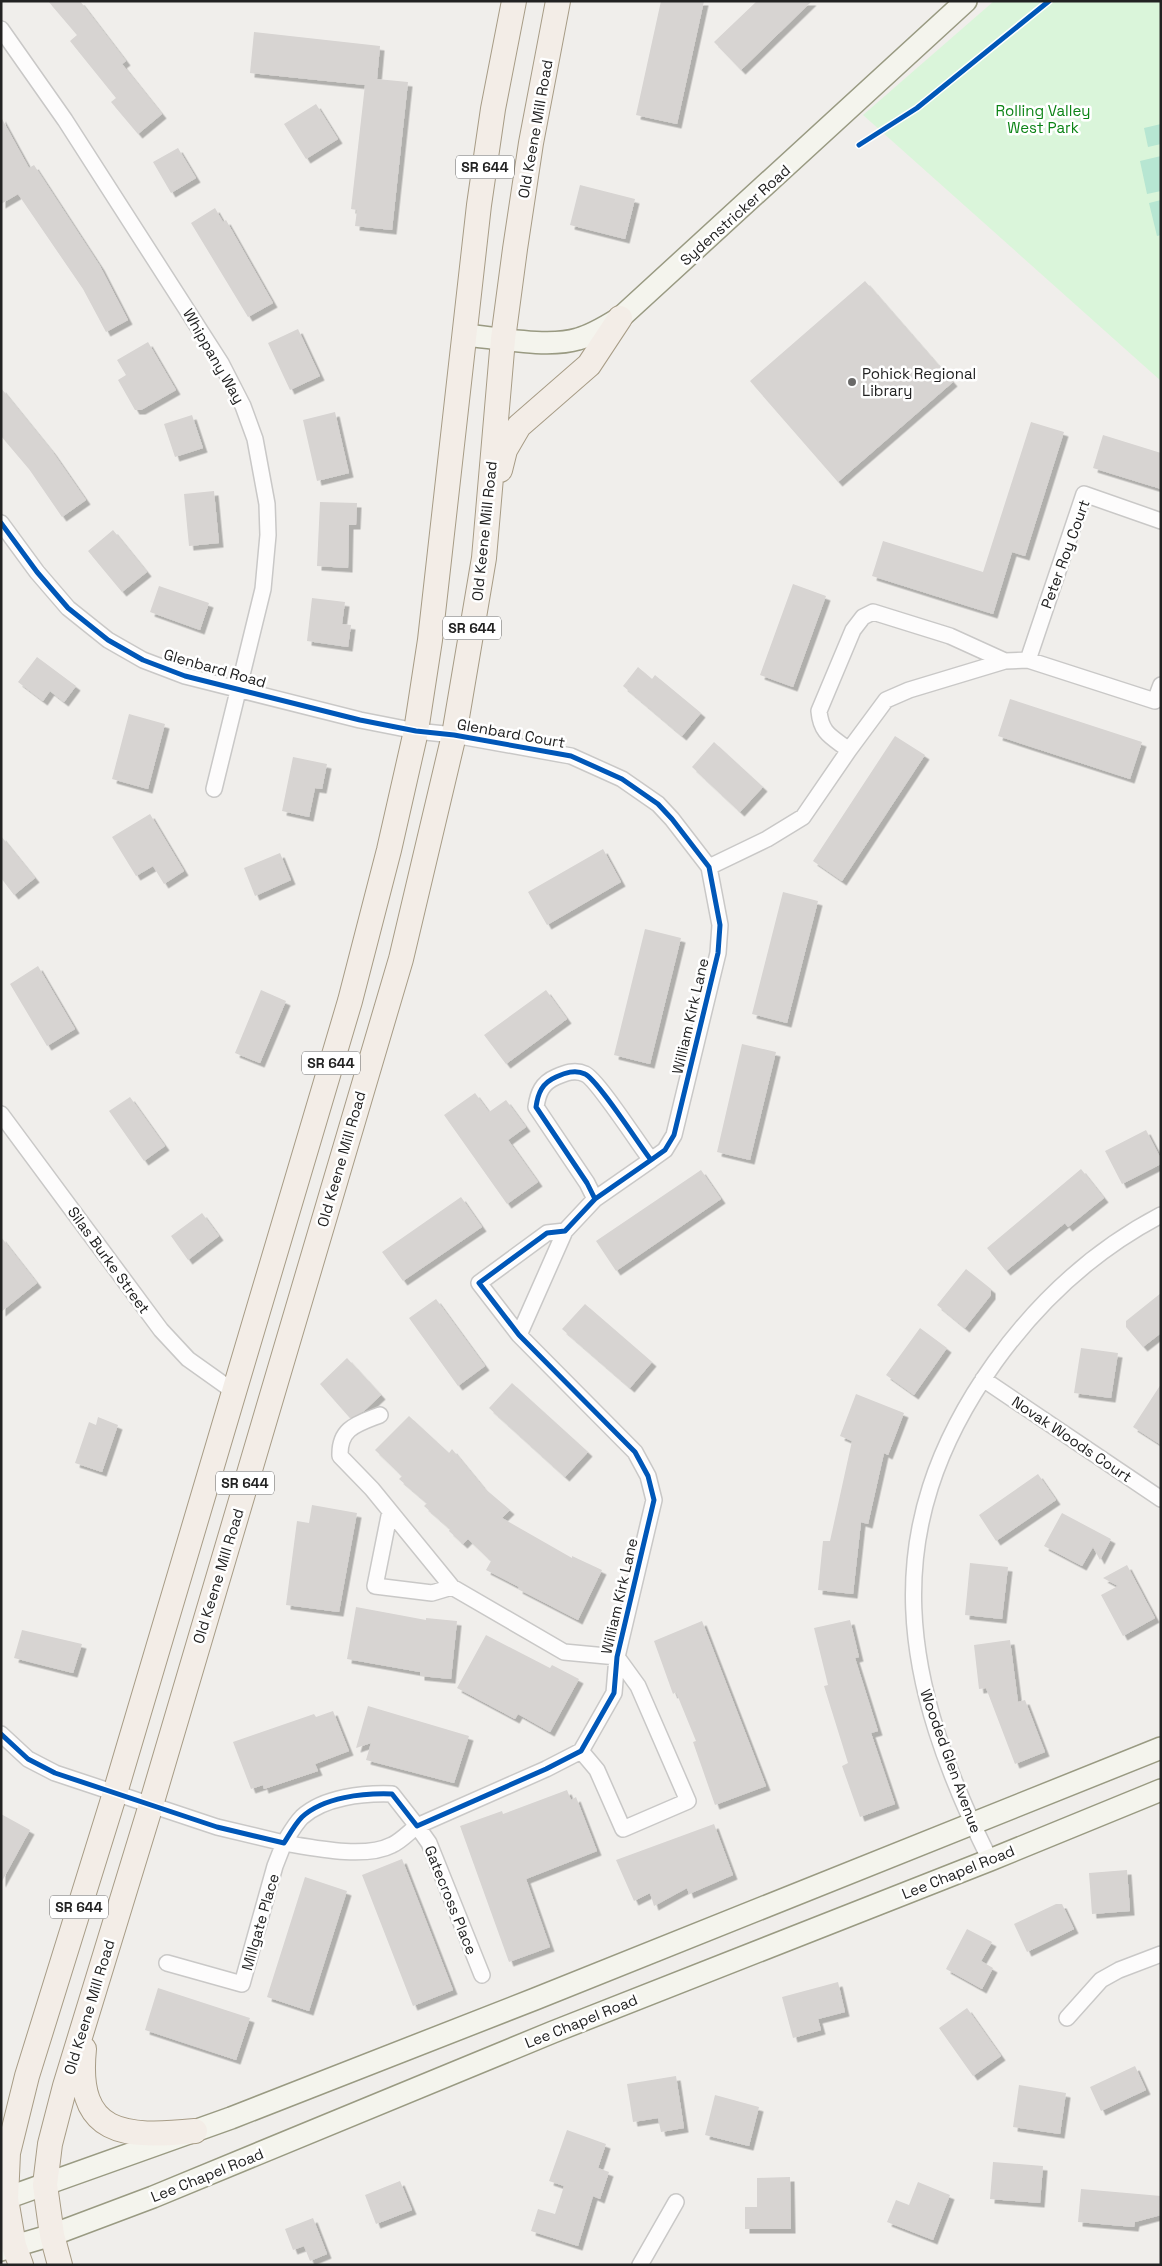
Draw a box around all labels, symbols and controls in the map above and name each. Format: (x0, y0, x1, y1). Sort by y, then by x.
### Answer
street label: Old Keene Mill Road (513, 58, 557, 200)
park label: Rolling Valley West Park (995, 101, 1091, 137)
road number: SR 644 (456, 156, 514, 178)
street label: Sydenstricker Road (676, 160, 794, 270)
street label: Whippany Way (179, 305, 249, 407)
place label: Pohick Regional Library (862, 364, 976, 400)
marker: Pohick Regional Library (846, 376, 858, 388)
street label: Old Keene Mill Road (467, 460, 501, 602)
street label: Peter Roy Court (1036, 497, 1094, 611)
road number: SR 644 (443, 616, 501, 640)
street label: Glenbard Road (162, 644, 268, 692)
street label: Glenbard Court (455, 714, 567, 752)
street label: William Kirk Lane (667, 956, 713, 1076)
road number: SR 644 (302, 1052, 360, 1074)
street label: Old Keene Mill Road (313, 1089, 369, 1229)
street label: Silas Burke Street (64, 1203, 154, 1317)
street label: Novak Woods Court (1008, 1392, 1136, 1486)
road number: SR 644 (216, 1472, 274, 1495)
street label: Old Keene Mill Road (188, 1506, 248, 1646)
street label: William Kirk Lane (596, 1536, 642, 1656)
street label: Wooded Glen Avenue (916, 1686, 986, 1836)
street label: Lee Chapel Road (899, 1841, 1017, 1903)
street label: Gatecross Place (420, 1843, 482, 1957)
street label: Millgate Place (237, 1871, 283, 1973)
road number: SR 644 (50, 1895, 108, 1918)
street label: Old Keene Mill Road (59, 1937, 119, 2077)
street label: Lee Chapel Road (522, 1990, 640, 2052)
street label: Lee Chapel Road (148, 2144, 266, 2206)

